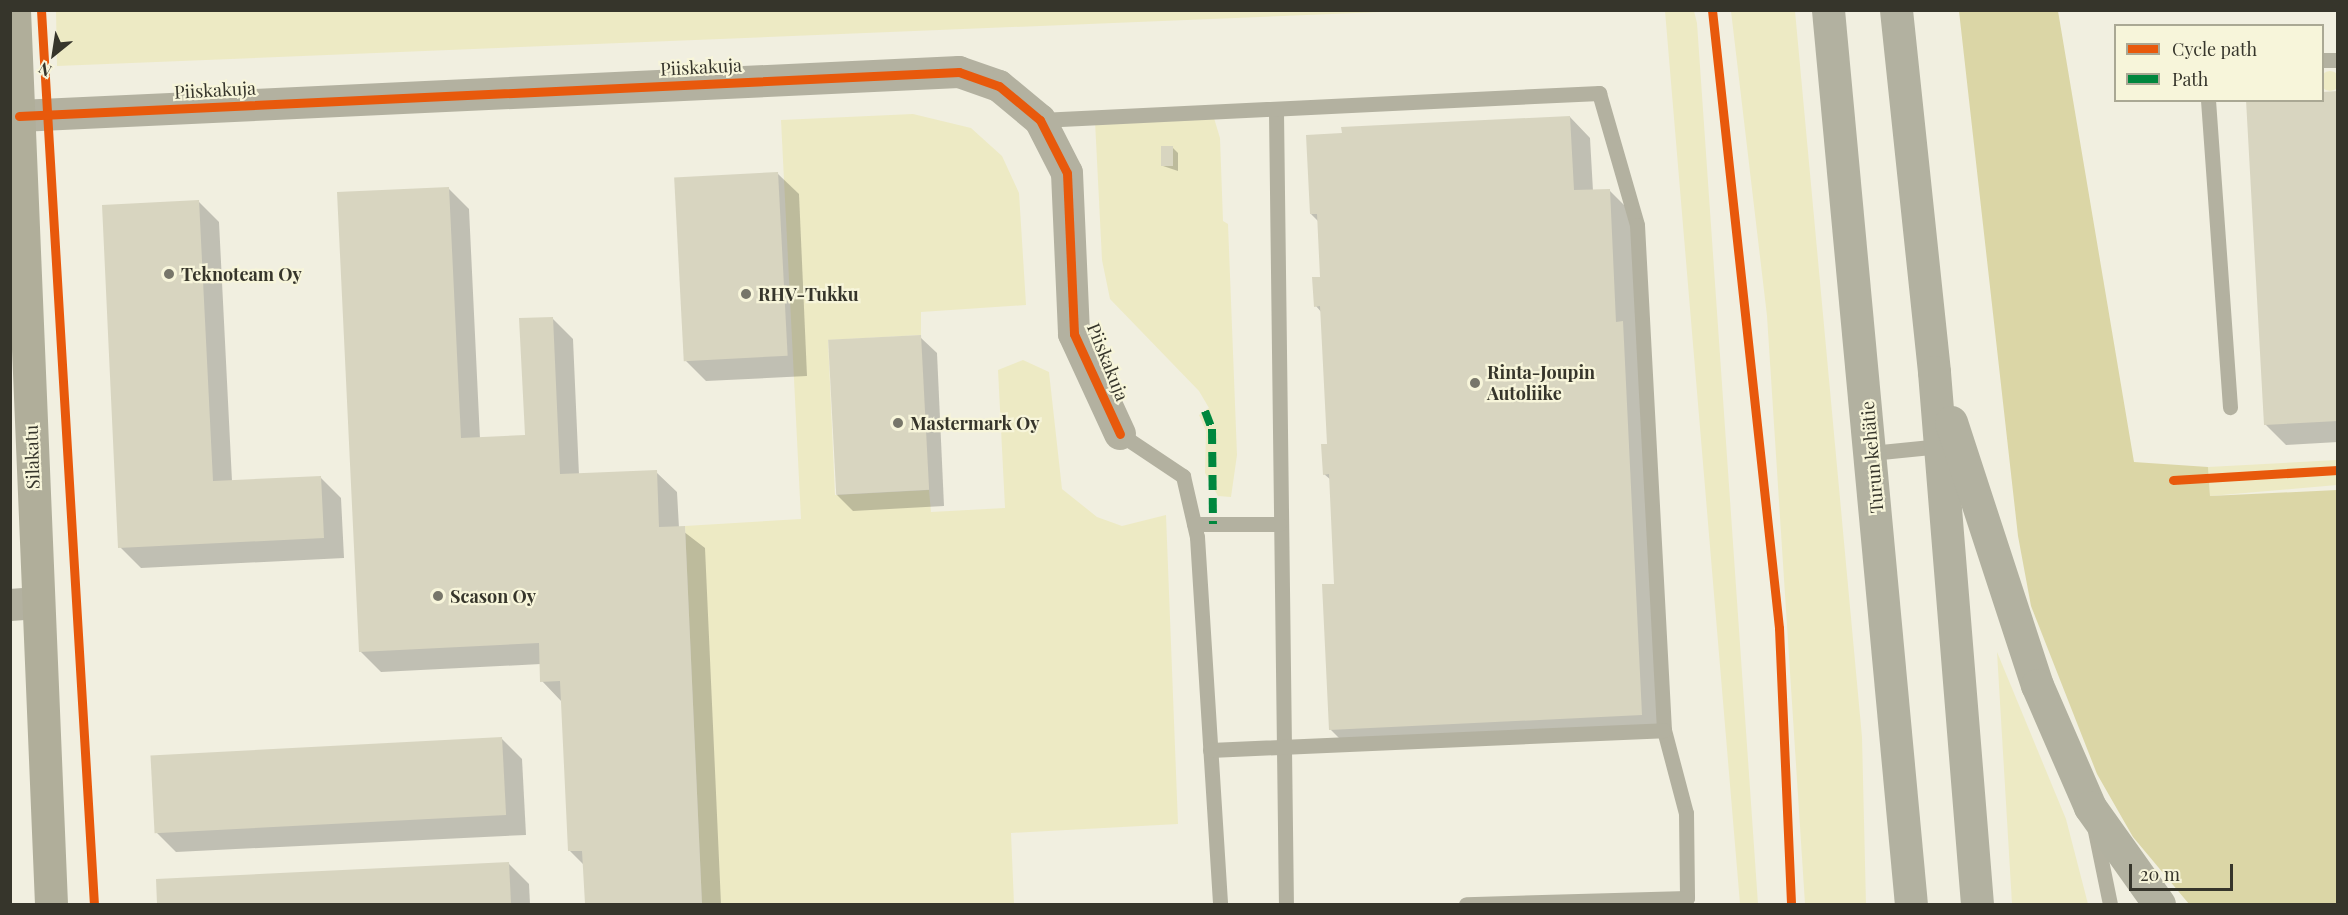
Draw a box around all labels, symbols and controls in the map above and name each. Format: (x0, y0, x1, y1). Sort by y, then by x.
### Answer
north arrow (24, 24, 84, 84)
legend (2114, 24, 2324, 102)
text: Cycle path (2172, 37, 2257, 61)
street label: Piiskakuja (660, 54, 742, 80)
text: N (34, 58, 55, 82)
text: Path (2172, 67, 2208, 91)
street label: Piiskakuja (174, 77, 256, 103)
place label: Teknoteam Oy (181, 263, 302, 285)
marker: Teknoteam Oy (162, 267, 176, 281)
place label: RHV-Tukku (758, 283, 859, 305)
marker: RHV-Tukku (739, 287, 753, 301)
street label: Piiskakuja (1083, 320, 1133, 404)
place label: Rinta-Joupin Autoliike (1487, 362, 1595, 404)
marker: Rinta-Joupin Autoliike (1468, 376, 1482, 390)
street label: Turun kehätie (1856, 400, 1888, 514)
place label: Mastermark Oy (910, 412, 1040, 434)
marker: Mastermark Oy (891, 416, 905, 430)
street label: Silakatu (20, 424, 44, 490)
place label: Scason Oy (450, 585, 536, 607)
marker: Scason Oy (431, 589, 445, 603)
scale bar (2132, 852, 2236, 890)
text: 20 m (2140, 862, 2180, 886)

